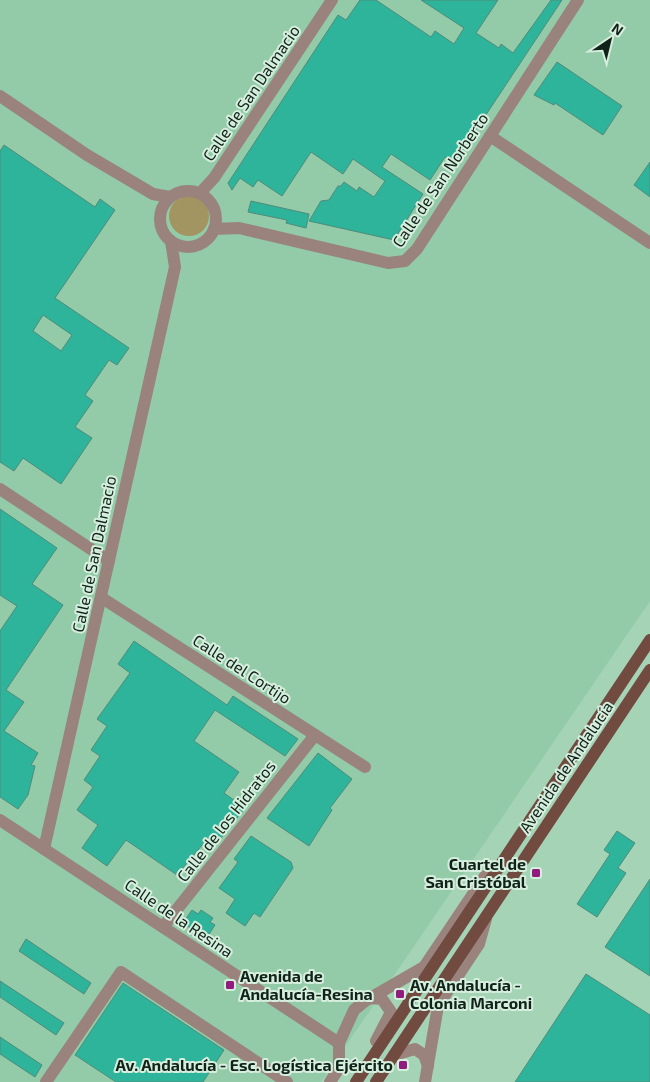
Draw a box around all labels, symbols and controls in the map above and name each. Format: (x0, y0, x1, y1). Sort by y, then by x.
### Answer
north arrow (585, 15, 635, 65)
text: N (609, 19, 627, 39)
street label: Calle de San Dalmacio (198, 21, 303, 164)
street label: Calle de San Norberto (388, 109, 492, 250)
street label: Calle de San Dalmacio (68, 474, 119, 634)
street label: Calle del Cortijo (189, 630, 295, 708)
street label: Avenida de Andalucía (515, 698, 617, 836)
street label: Calle de los Hidratos (172, 756, 279, 885)
place label: Cuartel de San Cristóbal (425, 854, 527, 891)
marker: Cuartel de San Cristóbal (530, 867, 542, 879)
street label: Calle de la Resina (121, 874, 237, 961)
place label: Avenida de Andalucía-Resina (240, 966, 373, 1003)
place label: Av. Andalucía - Colonia Marconi (410, 975, 532, 1012)
marker: Avenida de Andalucía-Resina (224, 979, 236, 991)
marker: Av. Andalucía - Colonia Marconi (394, 988, 406, 1000)
place label: Av. Andalucía - Esc. Logística Ejército (115, 1055, 393, 1074)
marker: Av. Andalucía - Esc. Logística Ejército (397, 1059, 409, 1071)

